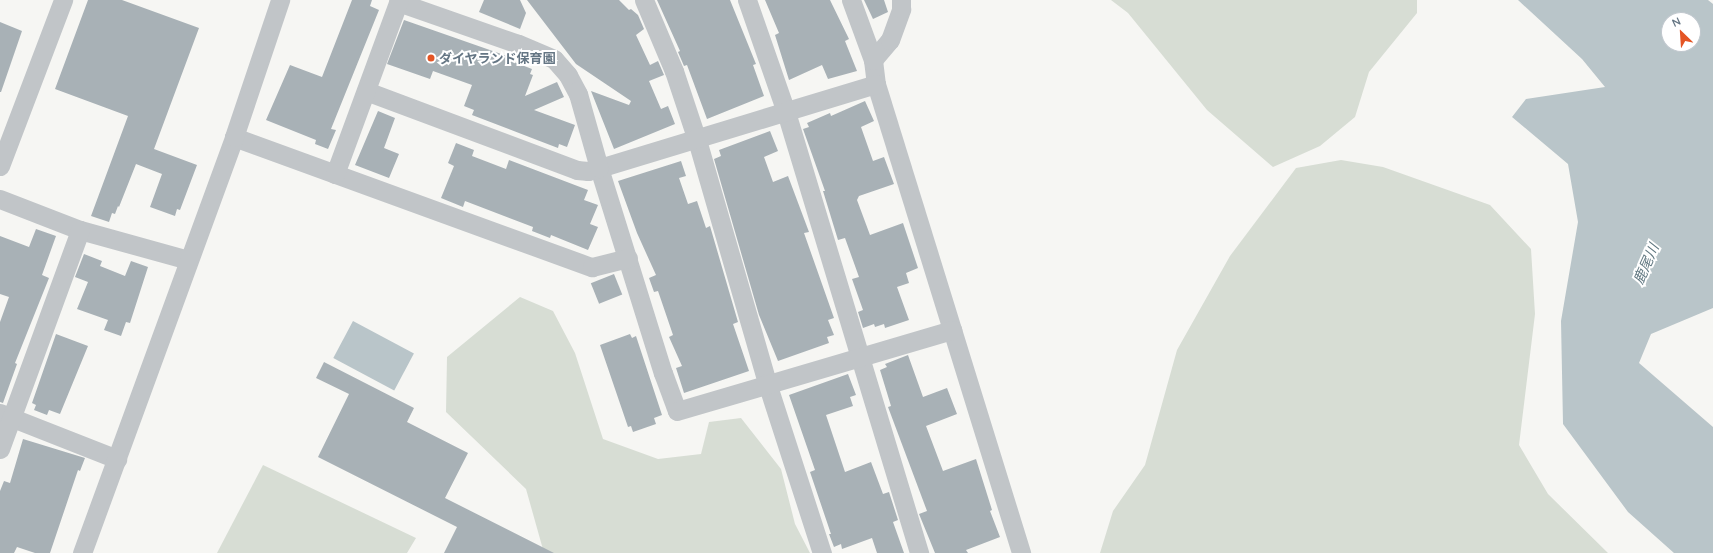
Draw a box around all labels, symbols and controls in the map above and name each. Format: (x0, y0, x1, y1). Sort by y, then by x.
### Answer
north arrow (1661, 12, 1701, 52)
text: N (1670, 14, 1683, 30)
place label: ダイヤランド保育園 (439, 50, 556, 66)
marker: ダイヤランド保育園 (426, 53, 436, 63)
water label: 鹿尾川 (1630, 241, 1662, 287)

